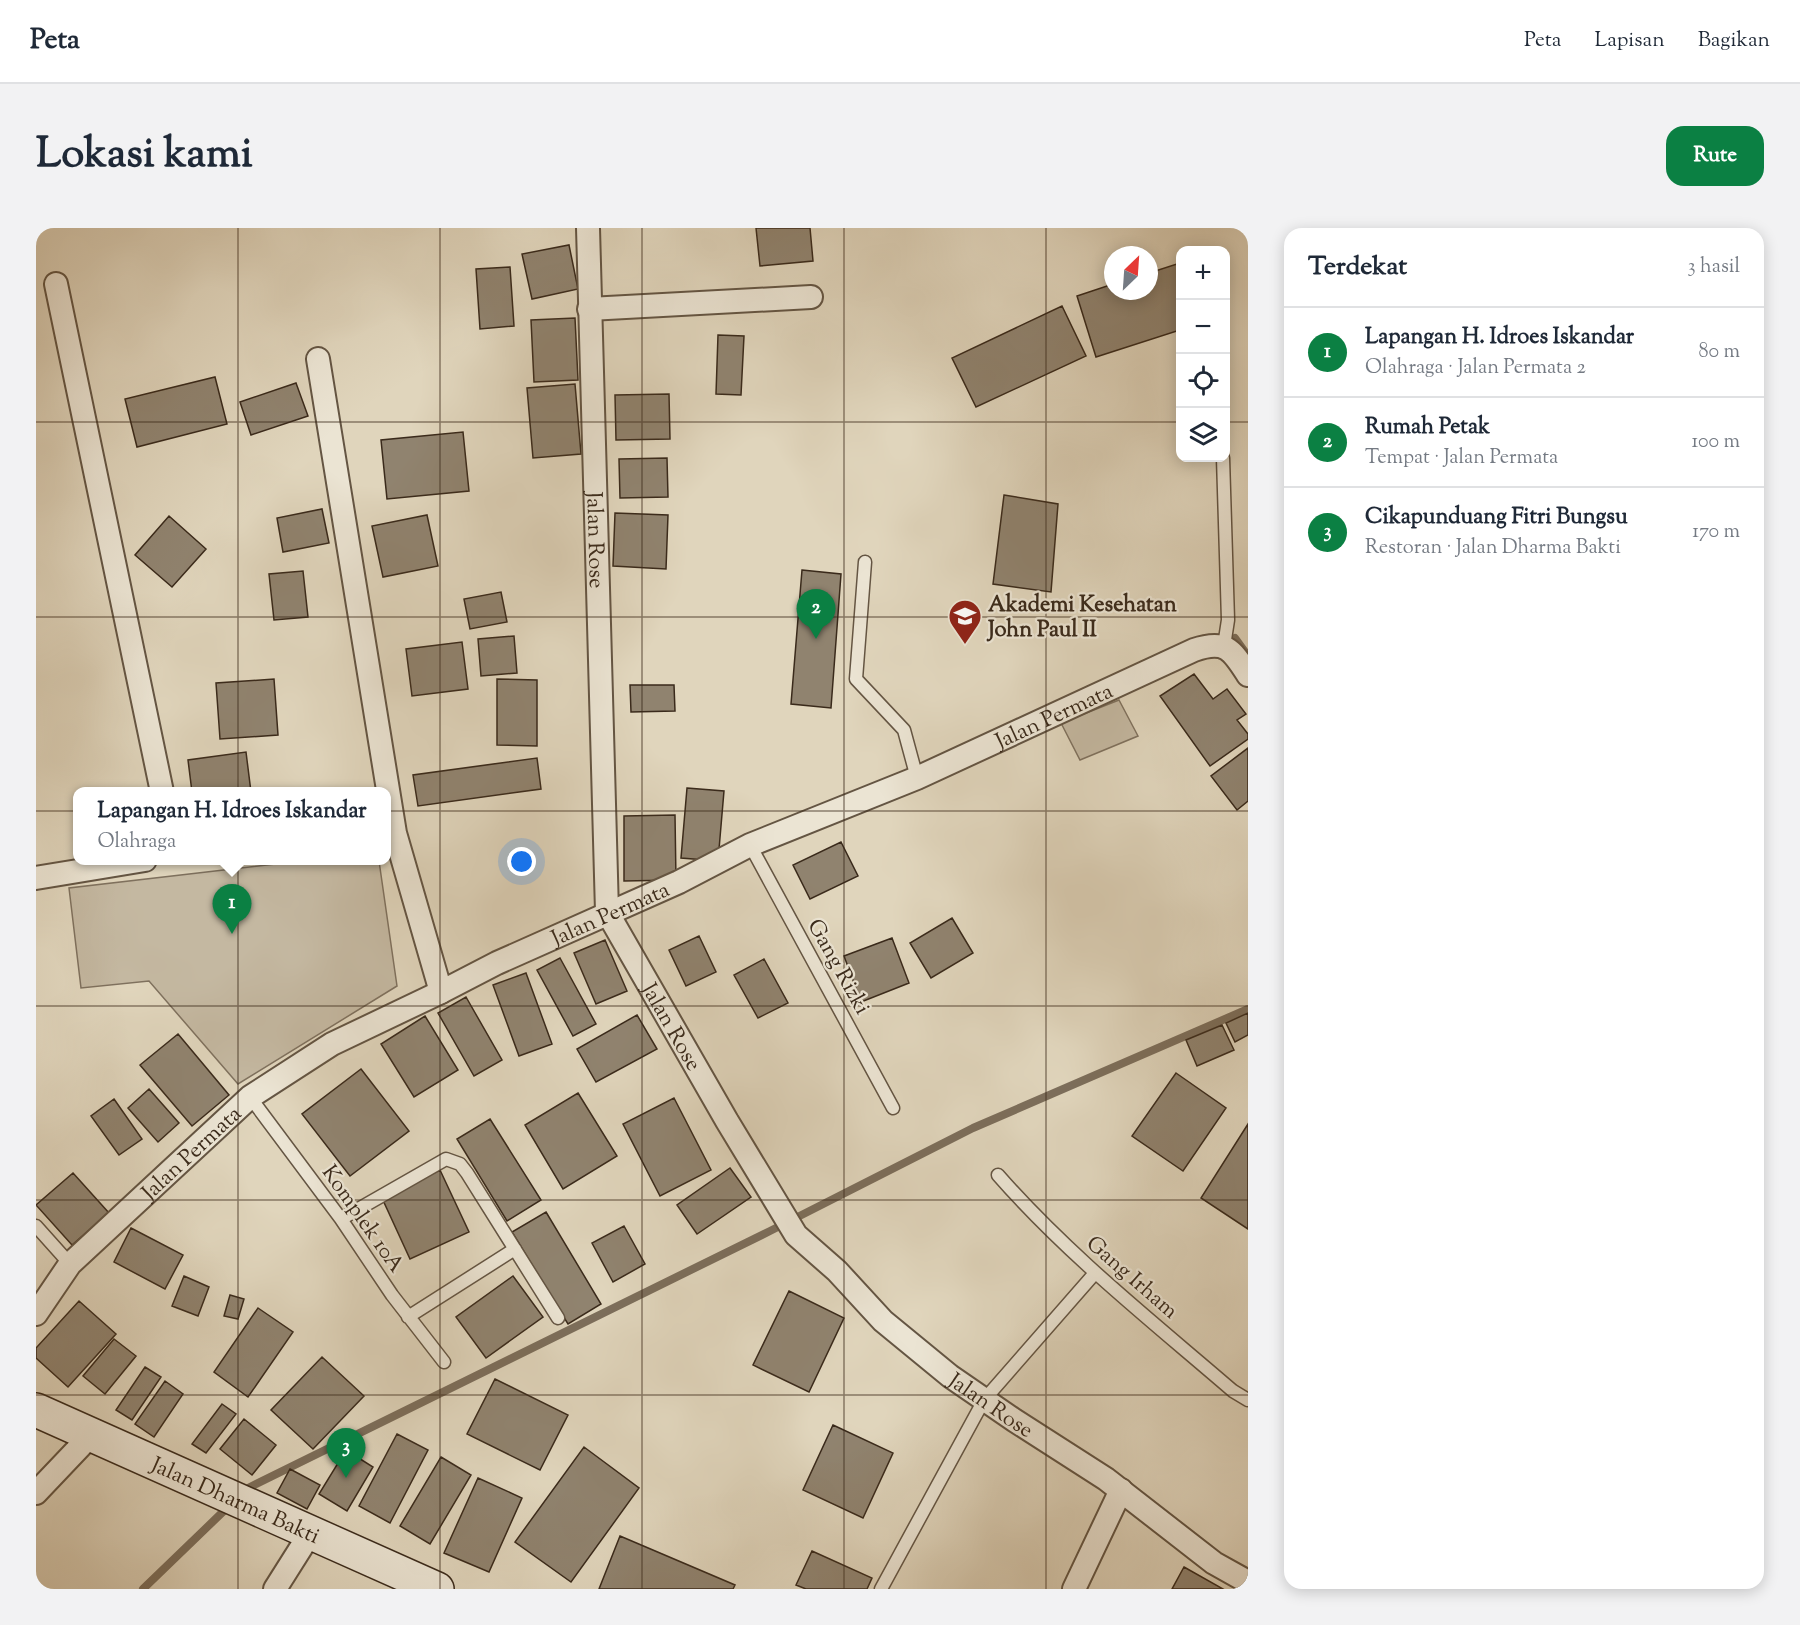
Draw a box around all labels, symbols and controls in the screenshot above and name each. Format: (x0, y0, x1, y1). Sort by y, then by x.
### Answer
text: Peta (30, 21, 80, 61)
text: Peta (1524, 26, 1562, 56)
text: Lapisan (1595, 26, 1665, 56)
text: Bagikan (1698, 26, 1770, 56)
text: Lokasi kami (36, 126, 253, 186)
button: Rute (1666, 126, 1764, 186)
north arrow (1104, 246, 1158, 300)
map controls (1176, 246, 1230, 462)
button: + (1176, 246, 1230, 300)
text: Terdekat (1308, 249, 1407, 286)
text: 3 hasil (1688, 253, 1740, 282)
button: − (1176, 300, 1230, 354)
text: Lapangan H. Idroes Iskandar (1365, 322, 1634, 354)
text: 1 (1324, 338, 1331, 367)
text: 80 m (1699, 338, 1740, 367)
button: locate (1176, 354, 1230, 408)
text: Olahraga · Jalan Permata 2 (1365, 354, 1586, 383)
button: layers (1176, 408, 1230, 462)
text: Rumah Petak (1365, 412, 1490, 444)
text: 2 (1323, 428, 1332, 457)
text: 100 m (1691, 428, 1740, 457)
text: Tempat · Jalan Permata (1365, 444, 1558, 473)
street label: Jalan Rose (576, 490, 611, 589)
text: Cikapunduang Fitri Bungsu (1365, 502, 1628, 534)
text: 3 (1323, 518, 1332, 547)
text: 170 m (1692, 518, 1740, 547)
text: Restoran · Jalan Dharma Bakti (1365, 534, 1621, 563)
pin: 2 (796, 590, 836, 639)
place label: Akademi Kesehatan John Paul II (986, 590, 1177, 647)
school or university icon: Akademi Kesehatan John Paul II (947, 598, 983, 645)
street label: Jalan Permata (990, 677, 1119, 759)
popup (73, 787, 391, 865)
text: Lapangan H. Idroes Iskandar (97, 796, 367, 828)
text: Olahraga (97, 828, 176, 857)
your location (507, 847, 536, 876)
street label: Jalan Permata (546, 875, 675, 956)
pin: 1 (212, 884, 252, 934)
street label: Gang Rizki (798, 914, 877, 1021)
street label: Jalan Rose (632, 977, 708, 1078)
street label: Jalan Permata (135, 1100, 250, 1210)
street label: Komplek 10A (312, 1159, 411, 1280)
street label: Gang Irham (1078, 1229, 1184, 1327)
street label: Jalan Rose (940, 1366, 1039, 1447)
pin: 3 (326, 1428, 366, 1478)
street label: Jalan Dharma Bakti (144, 1450, 324, 1554)

